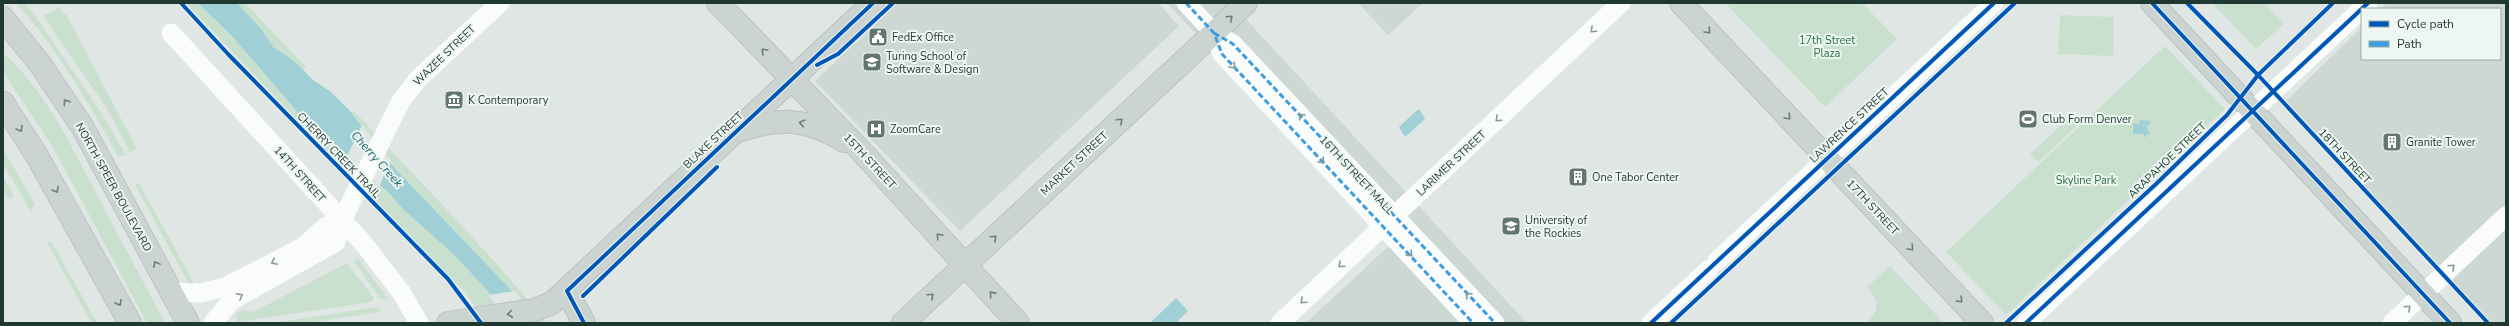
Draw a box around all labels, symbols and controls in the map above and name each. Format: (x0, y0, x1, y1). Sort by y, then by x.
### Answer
legend (2361, 8, 2501, 60)
one-way arrow (1225, 15, 1233, 23)
text: Cycle path (2397, 16, 2454, 32)
street label: WAZEE STREET (410, 21, 479, 89)
one-way arrow (1590, 25, 1598, 32)
public building icon: FedEx Office (867, 26, 889, 48)
one-way arrow (1703, 26, 1711, 34)
place label: FedEx Office (892, 30, 954, 45)
park label: 17th Street Plaza (1799, 33, 1855, 61)
text: Path (2397, 36, 2422, 52)
one-way arrow (761, 48, 769, 56)
place label: Turing School of Software & Design (886, 49, 979, 77)
school or university icon: Turing School of Software & Design (861, 51, 883, 73)
one-way arrow (1229, 61, 1236, 69)
street label: LAWRENCE STREET (1806, 84, 1893, 166)
museum icon: K Contemporary (443, 89, 465, 111)
place label: K Contemporary (468, 93, 549, 108)
one-way arrow (63, 99, 70, 106)
street label: BLAKE STREET (680, 108, 747, 172)
sports icon: Club Form Denver (2017, 108, 2039, 130)
street label: CHERRY CREEK TRAIL (294, 109, 384, 202)
one-way arrow (1783, 112, 1791, 120)
place label: Club Form Denver (2042, 112, 2132, 127)
one-way arrow (1299, 113, 1306, 120)
one-way arrow (1495, 114, 1503, 121)
hospital icon: ZoomCare (865, 118, 887, 140)
one-way arrow (1115, 119, 1122, 126)
street label: ARAPAHOE STREET (2125, 119, 2210, 202)
street label: NORTH SPEER BOULEVARD (72, 120, 155, 254)
one-way arrow (799, 120, 805, 128)
place label: ZoomCare (890, 122, 941, 137)
one-way arrow (16, 125, 23, 132)
street label: 18TH STREET (2315, 125, 2375, 188)
water label: Cherry Creek (347, 127, 407, 191)
street label: LARIMER STREET (1413, 127, 1490, 199)
street label: MARKET STREET (1037, 128, 1112, 199)
street label: 15TH STREET (840, 130, 900, 193)
building icon: Granite Tower (2381, 131, 2403, 153)
street label: 16TH STREET MALL (1316, 133, 1397, 218)
place label: Granite Tower (2406, 135, 2476, 150)
street label: 14TH STREET (270, 143, 329, 206)
one-way arrow (1317, 156, 1325, 164)
building icon: One Tabor Center (1567, 166, 1589, 188)
place label: One Tabor Center (1592, 170, 1679, 185)
park label: Skyline Park (2056, 173, 2117, 188)
street label: 17TH STREET (1843, 176, 1903, 239)
one-way arrow (51, 186, 58, 193)
place label: University of the Rockies (1525, 213, 1587, 241)
school or university icon: University of the Rockies (1500, 215, 1522, 237)
one-way arrow (936, 233, 943, 241)
one-way arrow (989, 236, 996, 243)
one-way arrow (1907, 243, 1914, 251)
one-way arrow (1405, 249, 1413, 257)
one-way arrow (271, 257, 278, 265)
one-way arrow (1339, 260, 1346, 267)
one-way arrow (153, 261, 161, 268)
one-way arrow (2447, 264, 2455, 272)
one-way arrow (989, 291, 996, 299)
one-way arrow (1466, 292, 1473, 299)
one-way arrow (236, 293, 243, 300)
one-way arrow (926, 294, 934, 301)
one-way arrow (1955, 295, 1962, 302)
one-way arrow (1301, 296, 1308, 303)
one-way arrow (114, 299, 121, 307)
one-way arrow (2403, 305, 2411, 313)
one-way arrow (507, 309, 513, 318)

